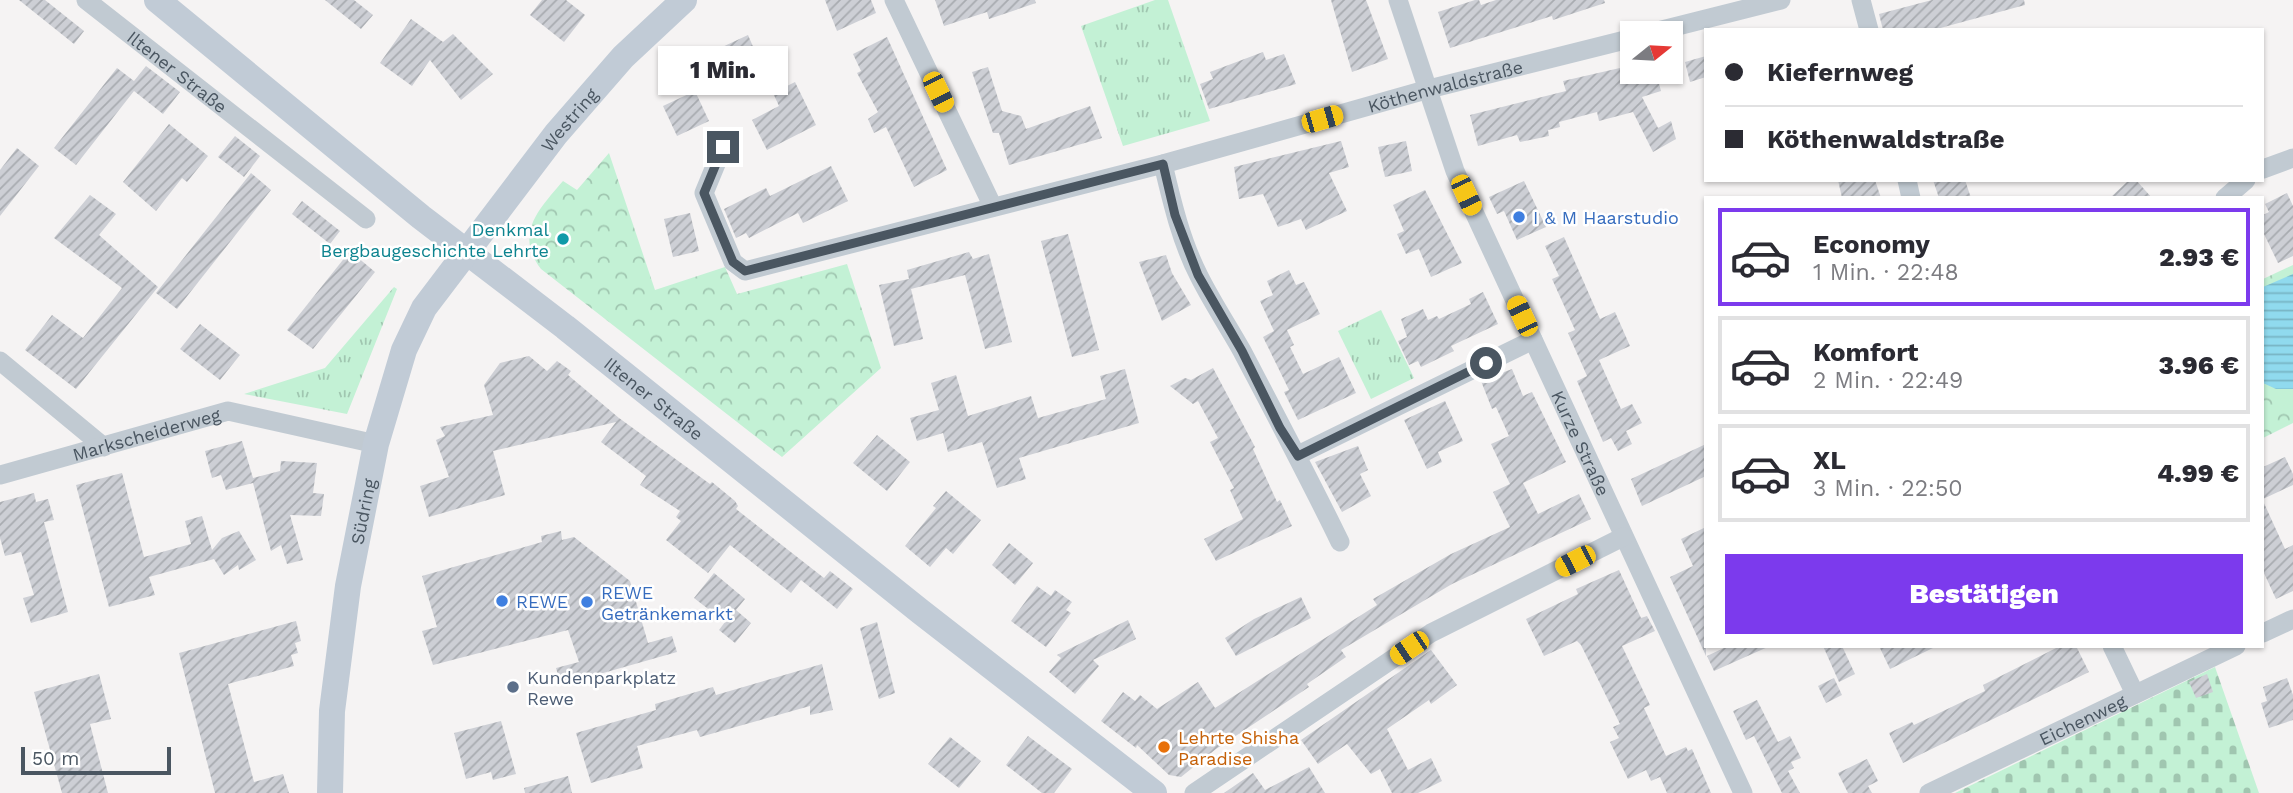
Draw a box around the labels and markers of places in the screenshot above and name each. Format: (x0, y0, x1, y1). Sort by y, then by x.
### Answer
place label: I & M Haarstudio (1533, 207, 1679, 228)
marker: I & M Haarstudio (1511, 209, 1527, 225)
place label: Denkmal Bergbaugeschichte Lehrte (320, 219, 549, 261)
marker: Denkmal Bergbaugeschichte Lehrte (555, 231, 571, 247)
place label: REWE Getränkemarkt (601, 582, 733, 624)
place label: REWE (516, 591, 568, 612)
marker: REWE (494, 593, 510, 609)
marker: REWE Getränkemarkt (579, 594, 595, 610)
place label: Kundenparkplatz Rewe (527, 667, 676, 709)
marker: Kundenparkplatz Rewe (505, 679, 521, 695)
place label: Lehrte Shisha Paradise (1178, 727, 1299, 769)
marker: Lehrte Shisha Paradise (1156, 739, 1172, 755)

